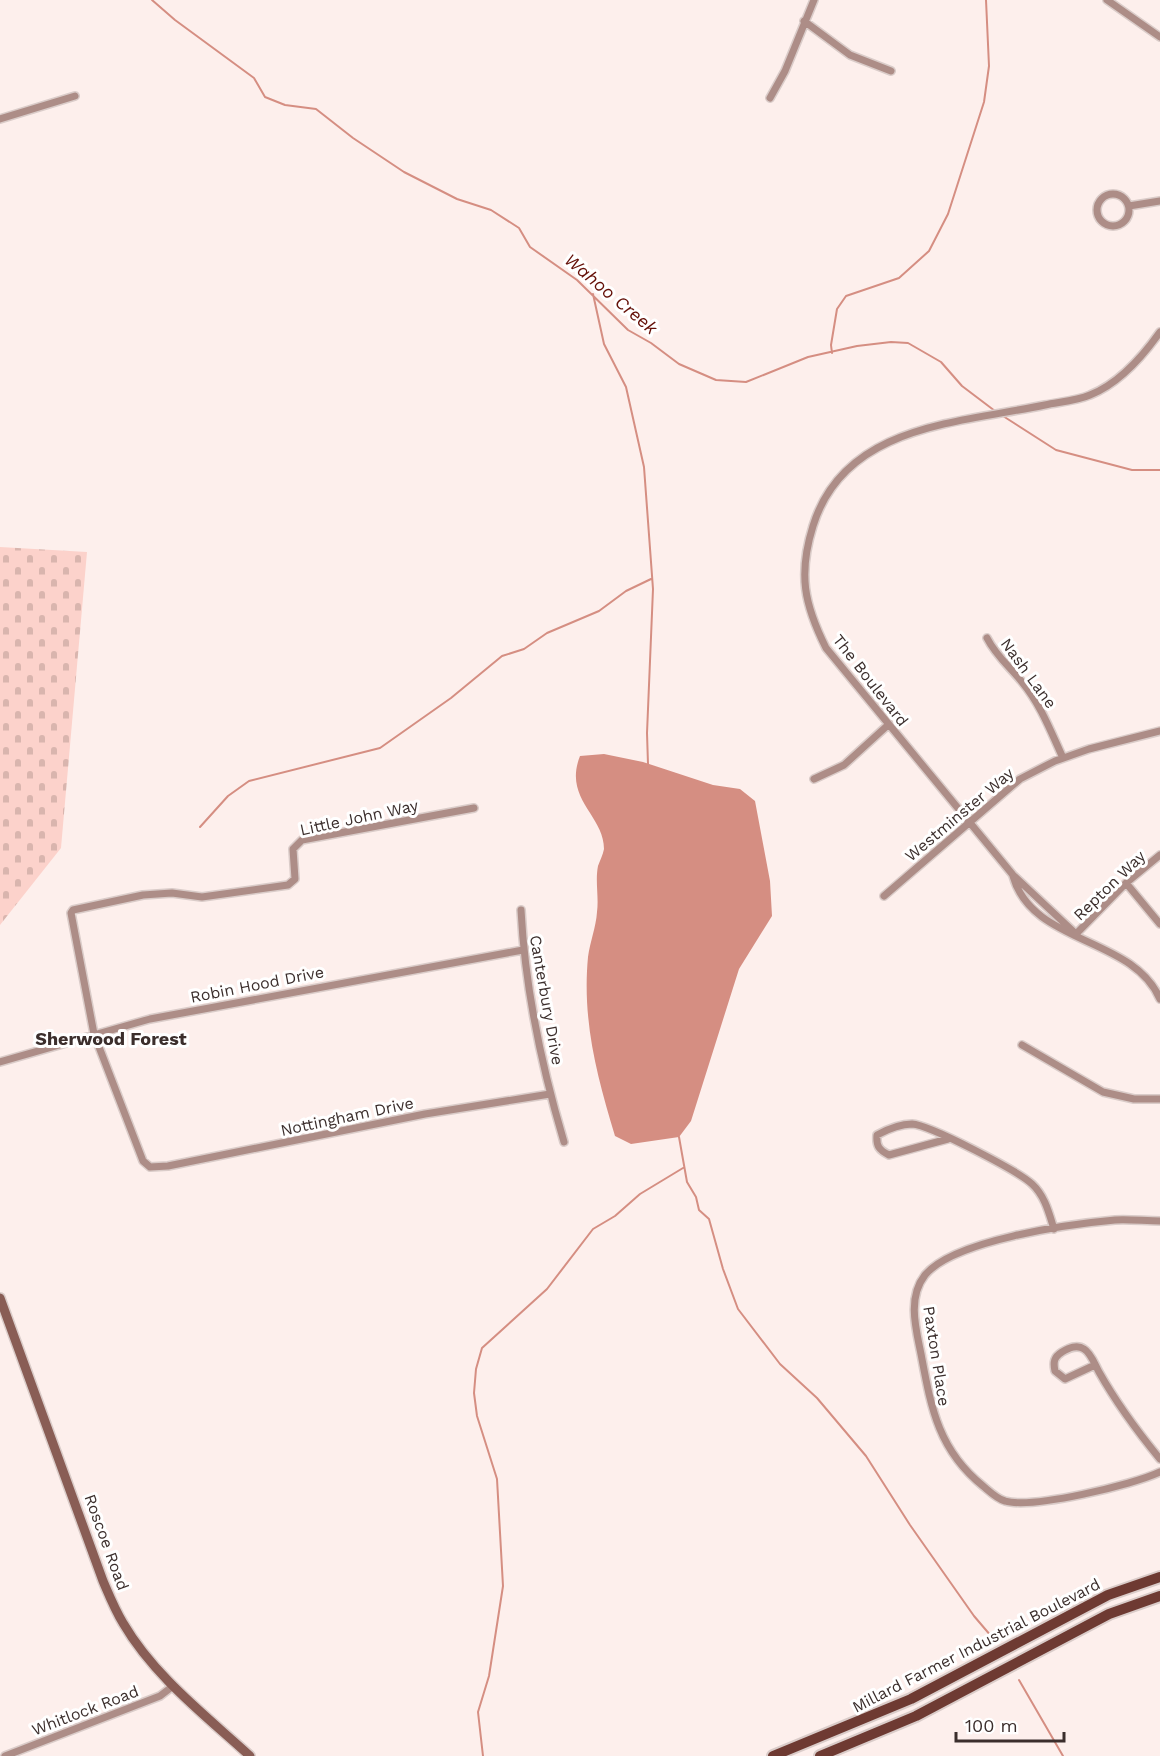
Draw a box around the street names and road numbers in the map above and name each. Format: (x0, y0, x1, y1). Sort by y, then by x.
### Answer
street label: The Boulevard (829, 631, 912, 730)
street label: Nash Lane (997, 634, 1060, 712)
street label: Westminster Way (901, 763, 1018, 865)
street label: Little John Way (298, 796, 421, 839)
street label: Repton Way (1070, 846, 1150, 924)
street label: Canterbury Drive (526, 934, 567, 1067)
street label: Robin Hood Drive (189, 962, 326, 1007)
street label: Nottingham Drive (279, 1093, 415, 1140)
street label: Paxton Place (919, 1305, 954, 1407)
street label: Roscoe Road (80, 1492, 133, 1593)
street label: Millard Farmer Industrial Boulevard (849, 1574, 1103, 1716)
street label: Whitlock Road (29, 1681, 141, 1740)

